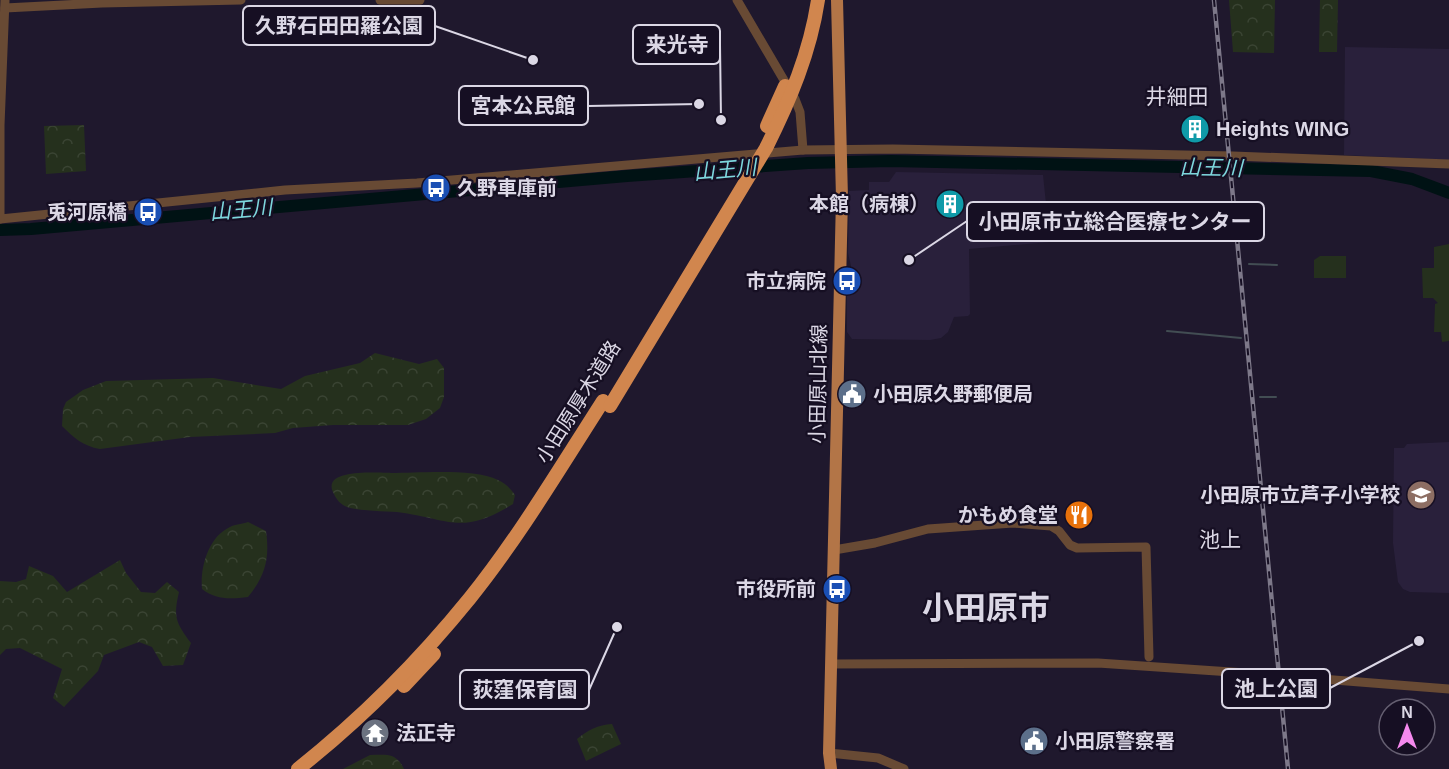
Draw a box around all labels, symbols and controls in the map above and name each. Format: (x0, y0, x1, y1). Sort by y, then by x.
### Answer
callout: 久野石田田羅公園 (243, 6, 435, 45)
text: 久野石田田羅公園 (255, 14, 423, 37)
callout: 来光寺 (633, 25, 720, 64)
text: 来光寺 (646, 33, 709, 56)
district label: 井細田 (1146, 85, 1209, 108)
callout: 宮本公民館 (459, 86, 588, 125)
text: 宮本公民館 (471, 94, 576, 117)
building icon: Heights WING (1179, 113, 1211, 145)
place label: Heights WING (1216, 118, 1349, 140)
water label: 山王川 (693, 155, 759, 184)
water label: 山王川 (1179, 155, 1245, 180)
bus stop icon: 久野車庫前 (420, 172, 452, 204)
place label: 久野車庫前 (457, 177, 557, 199)
building icon: 本館（病棟） (934, 188, 966, 220)
place label: 本館（病棟） (809, 193, 929, 215)
water label: 山王川 (209, 195, 275, 224)
bus stop icon: 兎河原橋 (132, 196, 164, 228)
place label: 兎河原橋 (47, 201, 127, 223)
callout: 小田原市立総合医療センター (967, 202, 1264, 241)
text: 小田原市立総合医療センター (979, 210, 1252, 233)
bus stop icon: 市立病院 (831, 265, 863, 297)
place label: 市立病院 (746, 270, 826, 292)
street label: 小田原山北線 (806, 324, 830, 444)
street label: 小田原厚木道路 (532, 337, 624, 467)
public building icon: 小田原久野郵便局 (836, 378, 868, 410)
place label: 小田原久野郵便局 (873, 383, 1033, 405)
school or university icon: 小田原市立芦子小学校 (1405, 479, 1437, 511)
place label: 小田原市立芦子小学校 (1200, 484, 1400, 506)
restaurant icon: かもめ食堂 (1063, 499, 1095, 531)
place label: かもめ食堂 (958, 504, 1058, 526)
district label: 池上 (1199, 528, 1241, 551)
bus stop icon: 市役所前 (821, 573, 853, 605)
place label: 市役所前 (736, 578, 816, 600)
district label: 小田原市 (922, 590, 1050, 626)
callout: 池上公園 (1222, 669, 1330, 708)
callout: 荻窪保育園 (460, 670, 589, 709)
text: 池上公園 (1234, 677, 1318, 700)
text: 荻窪保育園 (473, 678, 578, 701)
north arrow (1377, 697, 1437, 757)
text: N (1401, 704, 1413, 721)
temple icon: 法正寺 (359, 717, 391, 749)
place label: 法正寺 (396, 722, 456, 744)
public building icon: 小田原警察署 (1018, 725, 1050, 757)
place label: 小田原警察署 (1055, 730, 1175, 752)

